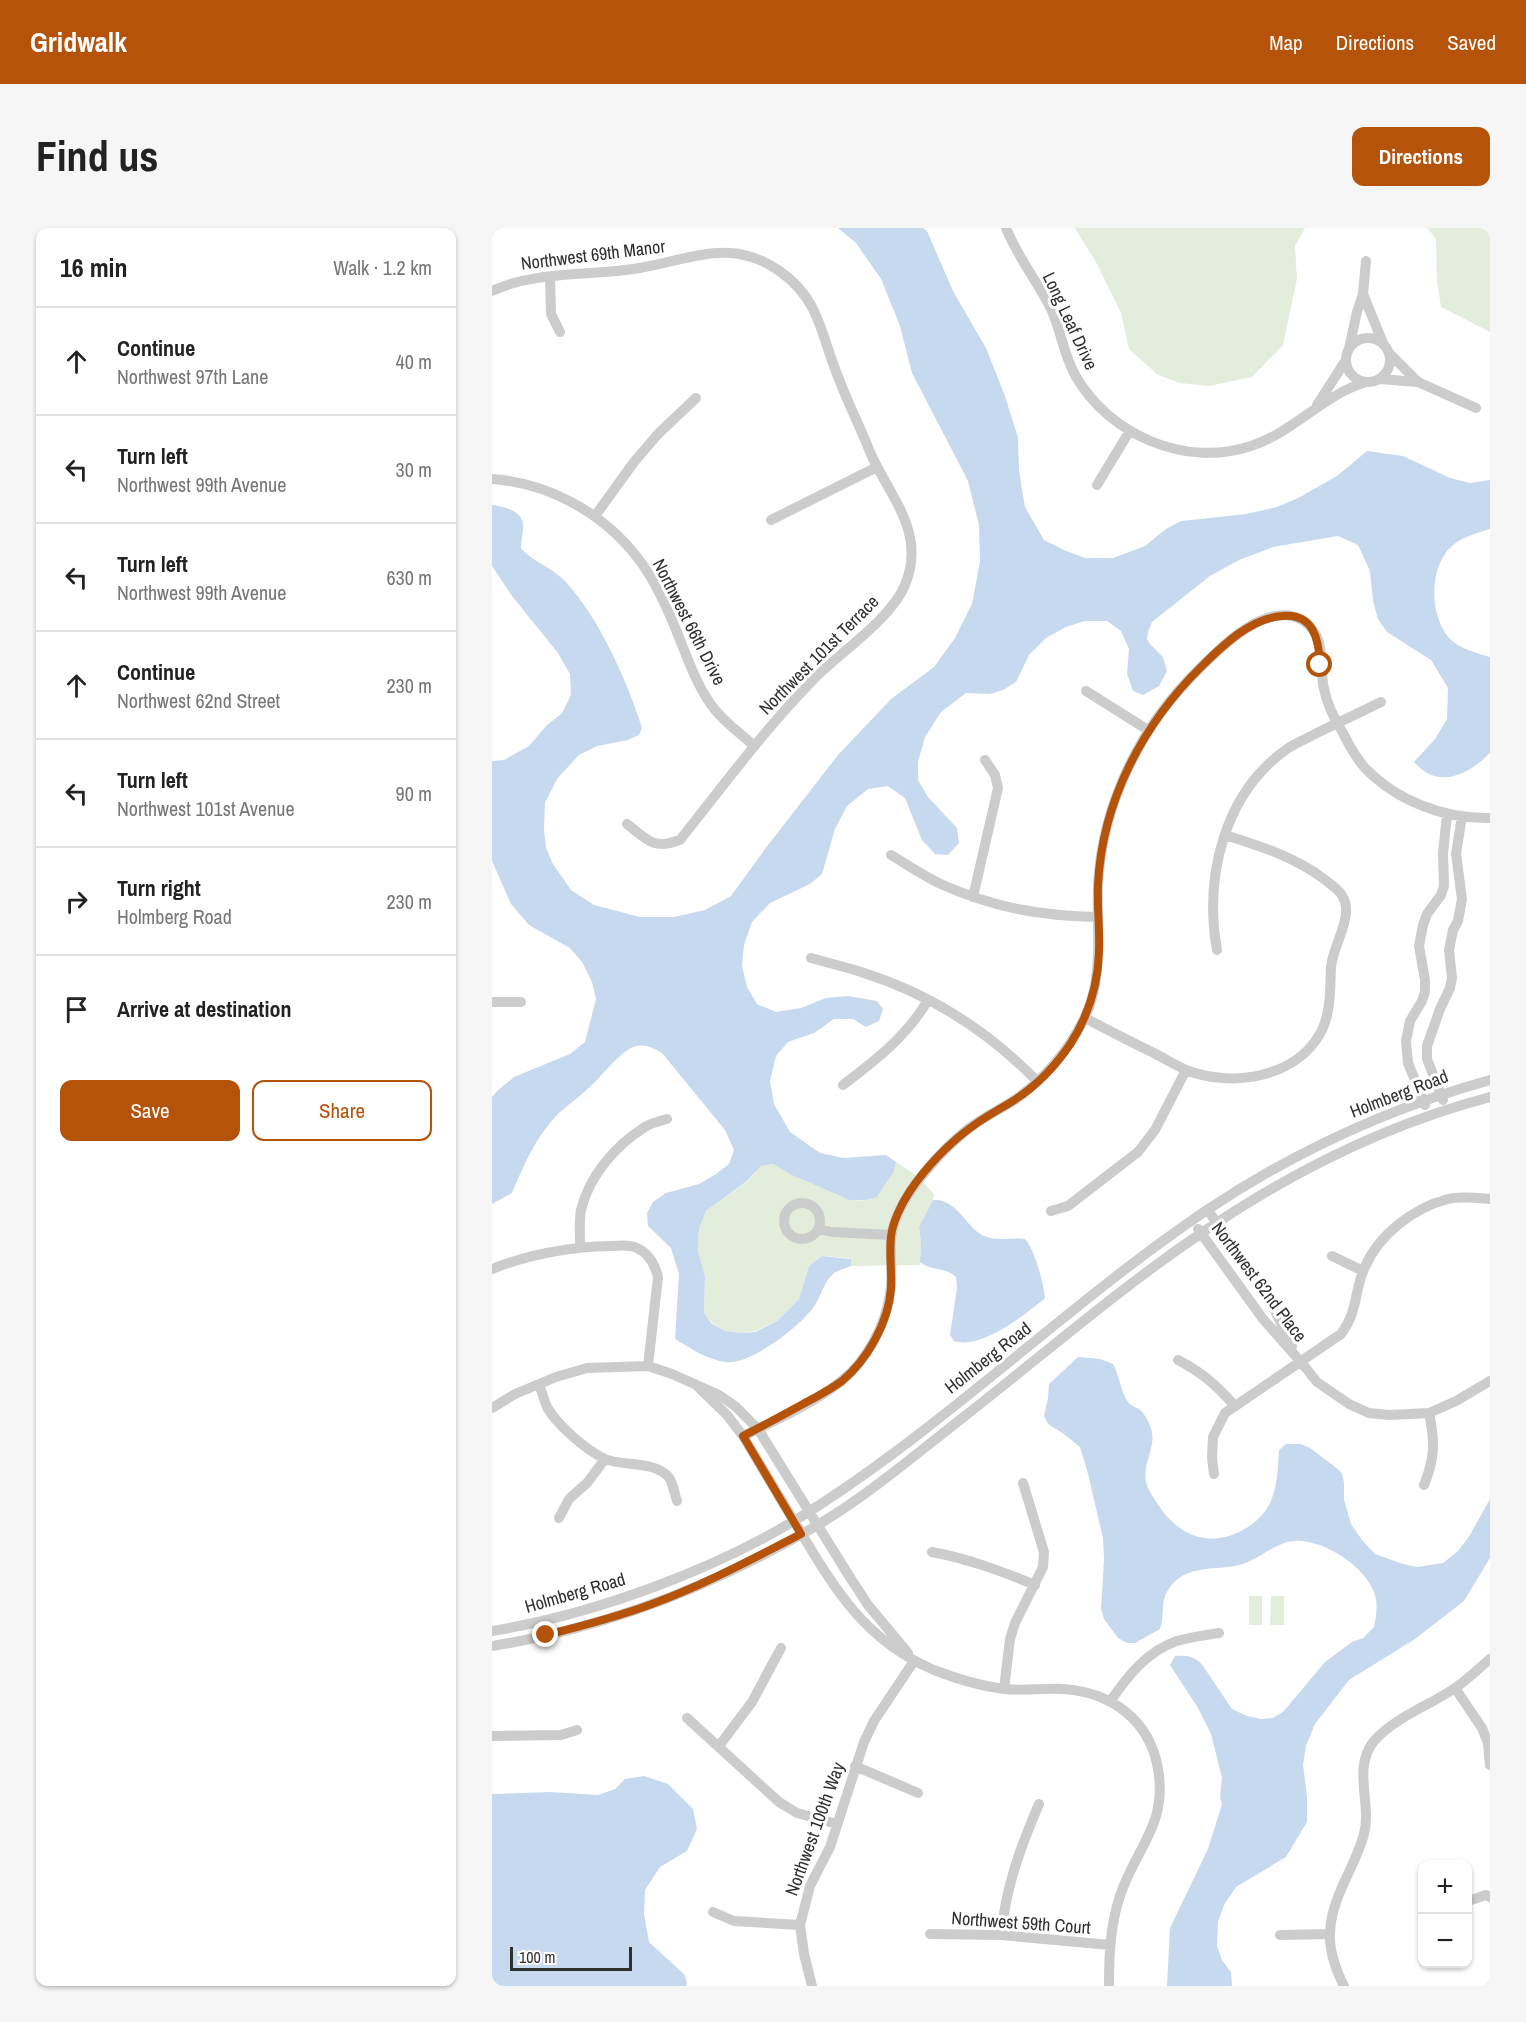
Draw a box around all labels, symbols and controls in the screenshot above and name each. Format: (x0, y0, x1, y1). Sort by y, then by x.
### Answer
text: Gridwalk (30, 23, 127, 61)
text: Map (1269, 28, 1303, 57)
text: Directions (1336, 28, 1414, 57)
text: Saved (1447, 28, 1496, 57)
button: Directions (1352, 127, 1490, 186)
text: Find us (36, 128, 158, 184)
street label: Northwest 69th Manor (519, 233, 667, 276)
text: 16 min (60, 250, 128, 285)
text: Walk · 1.2 km (333, 254, 432, 281)
street label: Long Leaf Drive (1037, 268, 1104, 374)
text: Continue (117, 333, 195, 363)
icon: ahead (60, 345, 93, 378)
text: 40 m (396, 348, 432, 375)
text: Northwest 97th Lane (117, 363, 268, 390)
text: Turn left (117, 441, 188, 471)
icon: left (60, 453, 93, 486)
text: 30 m (396, 456, 432, 483)
text: Northwest 99th Avenue (117, 471, 286, 498)
text: Turn left (117, 549, 188, 579)
street label: Northwest 66th Drive (647, 554, 732, 689)
icon: left (60, 561, 93, 594)
text: 630 m (386, 564, 432, 591)
text: Northwest 99th Avenue (117, 579, 286, 606)
street label: Northwest 101st Terrace (753, 589, 884, 720)
route start (1306, 651, 1332, 677)
text: Continue (117, 657, 195, 687)
icon: ahead (60, 669, 93, 702)
text: 230 m (386, 672, 432, 699)
text: Northwest 62nd Street (117, 687, 280, 714)
text: Turn left (117, 765, 188, 795)
icon: left (60, 777, 93, 810)
text: 90 m (396, 780, 432, 807)
text: Northwest 101st Avenue (117, 795, 295, 822)
text: Turn right (117, 873, 201, 903)
icon: right (60, 885, 93, 918)
text: 230 m (386, 888, 432, 915)
text: Holmberg Road (117, 903, 232, 930)
icon: arrive (60, 993, 93, 1026)
text: Arrive at destination (117, 994, 291, 1024)
street label: Holmberg Road (1346, 1063, 1452, 1124)
button: Save (60, 1080, 240, 1141)
button: Share (252, 1080, 432, 1141)
street label: Northwest 62nd Place (1206, 1217, 1313, 1347)
street label: Holmberg Road (939, 1316, 1036, 1399)
street label: Holmberg Road (522, 1566, 628, 1619)
route end (532, 1621, 558, 1647)
street label: Northwest 100th Way (779, 1758, 851, 1899)
map controls (1418, 1860, 1472, 1968)
button: + (1418, 1860, 1472, 1914)
street label: Northwest 59th Court (951, 1905, 1091, 1940)
button: − (1418, 1914, 1472, 1968)
scale bar (510, 1944, 632, 1972)
text: 100 m (519, 1946, 555, 1968)

